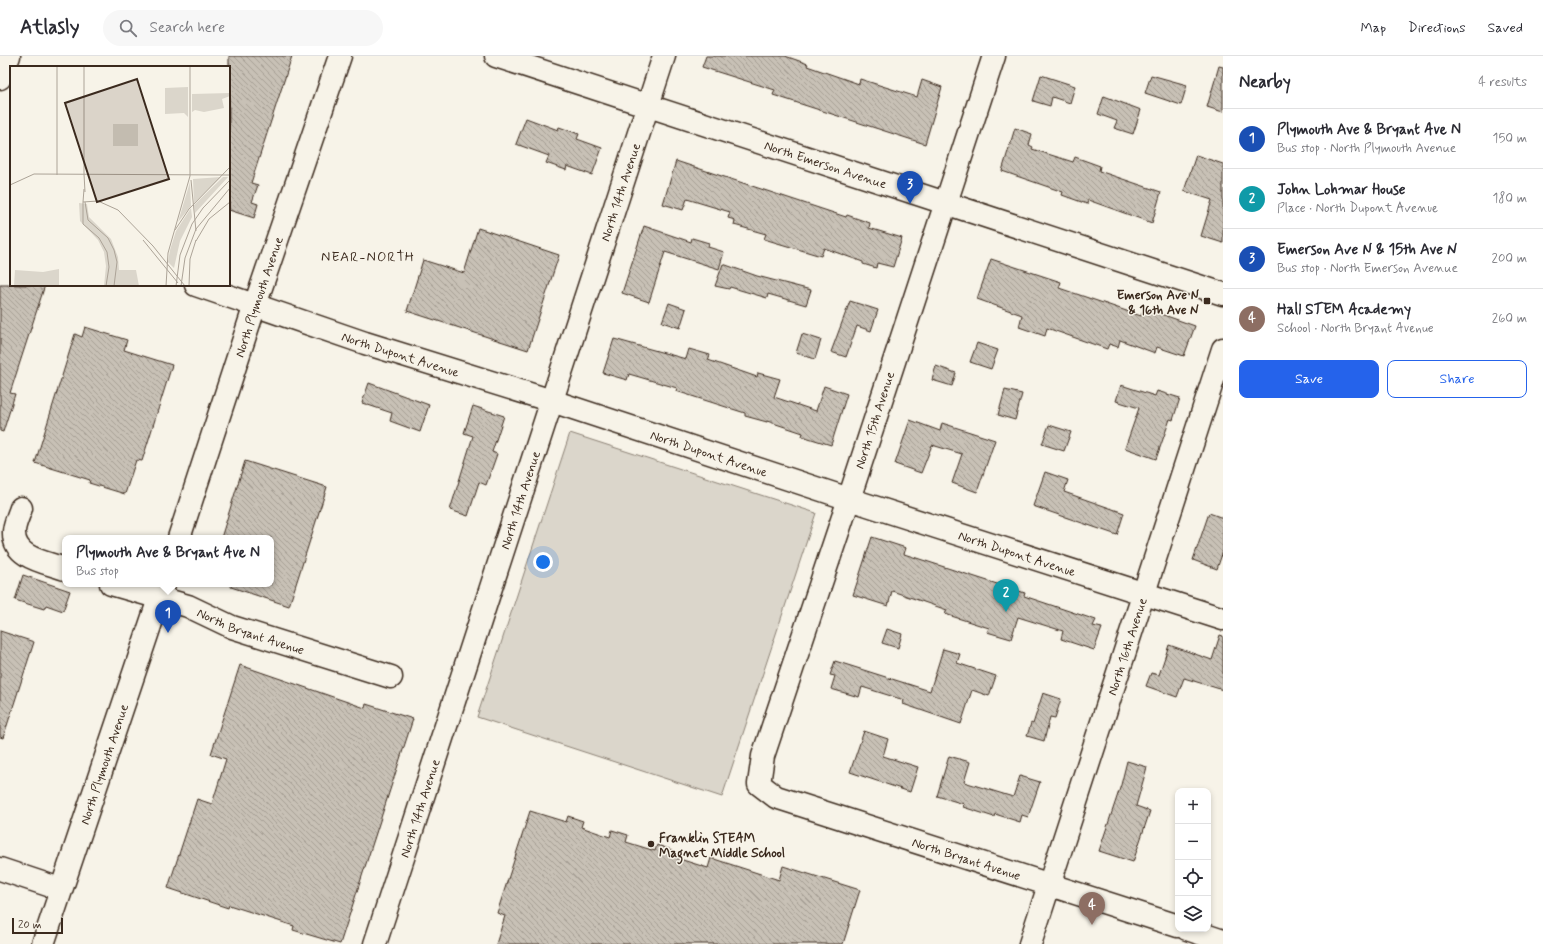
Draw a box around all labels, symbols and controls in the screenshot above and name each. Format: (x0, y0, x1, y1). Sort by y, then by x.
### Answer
search box (103, 10, 383, 46)
text: Atlasly (20, 15, 79, 40)
icon: search (117, 17, 139, 39)
text: Search here (149, 18, 225, 38)
text: Map (1360, 19, 1386, 37)
text: Directions (1408, 19, 1466, 37)
text: Saved (1488, 19, 1523, 37)
inset map (10, 66, 230, 286)
text: Nearby (1239, 71, 1291, 93)
text: 4 results (1478, 74, 1527, 91)
text: Plymouth Ave & Bryant Ave N (1277, 120, 1461, 140)
text: 1 (1249, 130, 1255, 147)
text: 150 m (1493, 130, 1527, 147)
street label: North Emerson Avenue (762, 137, 889, 193)
text: Bus stop · North Plymouth Avenue (1277, 140, 1456, 157)
street label: North 14th Avenue (597, 141, 645, 244)
pin: 3 (897, 171, 923, 204)
text: John Lohmar House (1277, 180, 1406, 200)
text: 2 (1249, 190, 1255, 207)
text: 180 m (1492, 190, 1527, 207)
text: Place · North Dupont Avenue (1277, 200, 1438, 217)
street label: North Plymouth Avenue (232, 234, 288, 360)
text: Emerson Ave N & 15th Ave N (1277, 240, 1457, 260)
district label: NEAR-NORTH (321, 248, 415, 266)
text: 3 (1249, 250, 1255, 267)
text: 200 m (1492, 250, 1527, 267)
text: Bus stop · North Emerson Avenue (1277, 260, 1458, 277)
place label: Emerson Ave N & 16th Ave N (1117, 287, 1200, 319)
marker: Emerson Ave N & 16th Ave N (1202, 296, 1212, 306)
text: Hall STEM Academy (1277, 300, 1411, 320)
text: 4 (1248, 310, 1256, 327)
text: 260 m (1492, 310, 1527, 327)
text: School · North Bryant Avenue (1277, 320, 1434, 337)
street label: North Dupont Avenue (339, 329, 461, 382)
button: Save (1239, 360, 1379, 398)
button: Share (1387, 360, 1527, 398)
street label: North 15th Avenue (852, 370, 899, 471)
street label: North Dupont Avenue (648, 427, 770, 482)
street label: North 14th Avenue (497, 449, 545, 552)
street label: North Dupont Avenue (956, 528, 1078, 581)
popup (62, 535, 274, 587)
text: Plymouth Ave & Bryant Ave N (76, 543, 260, 563)
your location (533, 552, 553, 572)
text: Bus stop (76, 563, 119, 580)
pin: 2 (993, 579, 1019, 612)
street label: North 16th Avenue (1104, 596, 1152, 698)
pin: 1 (155, 600, 181, 633)
street label: North Bryant Avenue (194, 605, 306, 659)
street label: North Plymouth Avenue (77, 702, 133, 827)
street label: North 14th Avenue (397, 757, 445, 860)
map controls (1175, 788, 1211, 932)
button: + (1175, 788, 1211, 824)
button: − (1175, 824, 1211, 860)
place label: Franklin STEAM Magnet Middle School (659, 830, 785, 865)
street label: North Bryant Avenue (910, 834, 1023, 885)
marker: Franklin STEAM Magnet Middle School (646, 839, 656, 849)
button: locate (1175, 860, 1211, 896)
pin: 4 (1079, 892, 1105, 925)
button: layers (1175, 896, 1211, 932)
scale bar (12, 916, 63, 935)
text: 20 m (18, 918, 41, 932)

